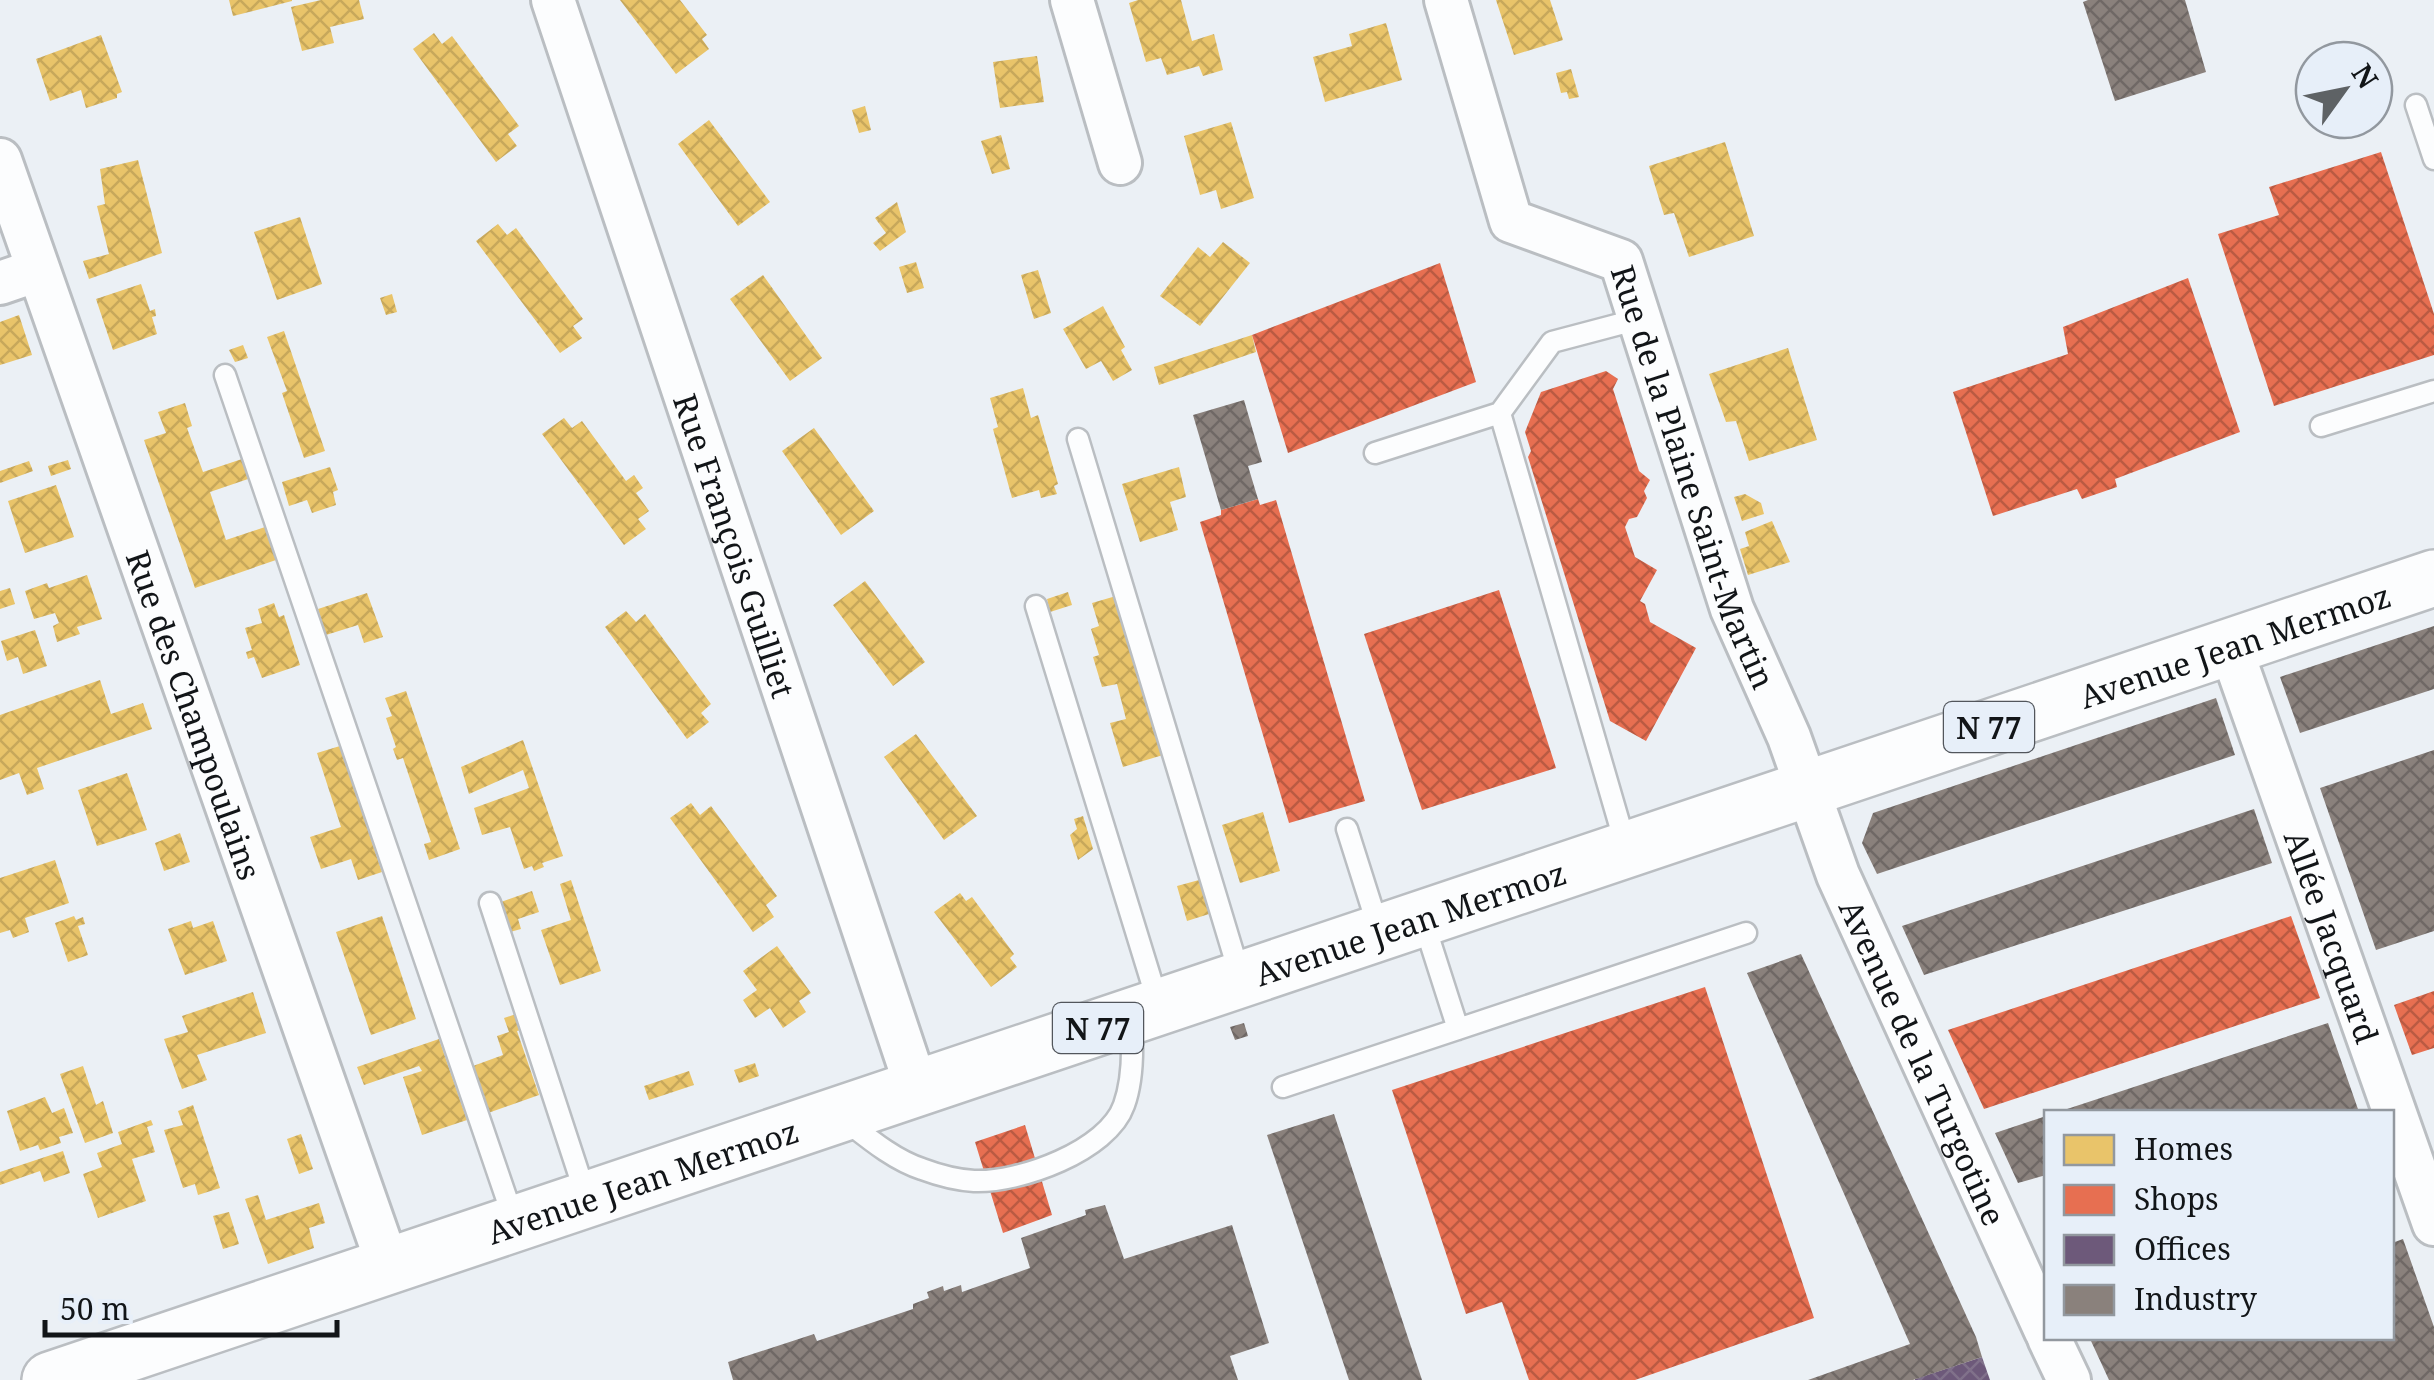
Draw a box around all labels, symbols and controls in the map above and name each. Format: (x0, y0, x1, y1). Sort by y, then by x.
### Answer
north arrow (2294, 40, 2394, 140)
text: N (2344, 56, 2388, 95)
street label: Rue de la Plaine Saint-Martin (1602, 259, 1786, 695)
street label: Rue François Guilliet (664, 388, 806, 703)
street label: Rue des Champoulains (117, 544, 272, 885)
street label: Avenue Jean Mermoz (2074, 573, 2396, 717)
road number: N 77 (1944, 702, 2034, 752)
street label: Allée Jacquard (2275, 824, 2390, 1049)
street label: Avenue Jean Mermoz (1249, 850, 1571, 995)
street label: Avenue de la Turgotine (1830, 892, 2016, 1232)
road number: N 77 (1053, 1003, 1143, 1053)
street label: Avenue Jean Mermoz (481, 1108, 804, 1253)
legend (2044, 1110, 2394, 1340)
text: Homes (2134, 1128, 2233, 1169)
text: Shops (2134, 1178, 2219, 1219)
text: Offices (2134, 1228, 2231, 1269)
scale bar (45, 1275, 338, 1337)
text: Industry (2134, 1278, 2257, 1319)
text: 50 m (60, 1288, 130, 1329)

